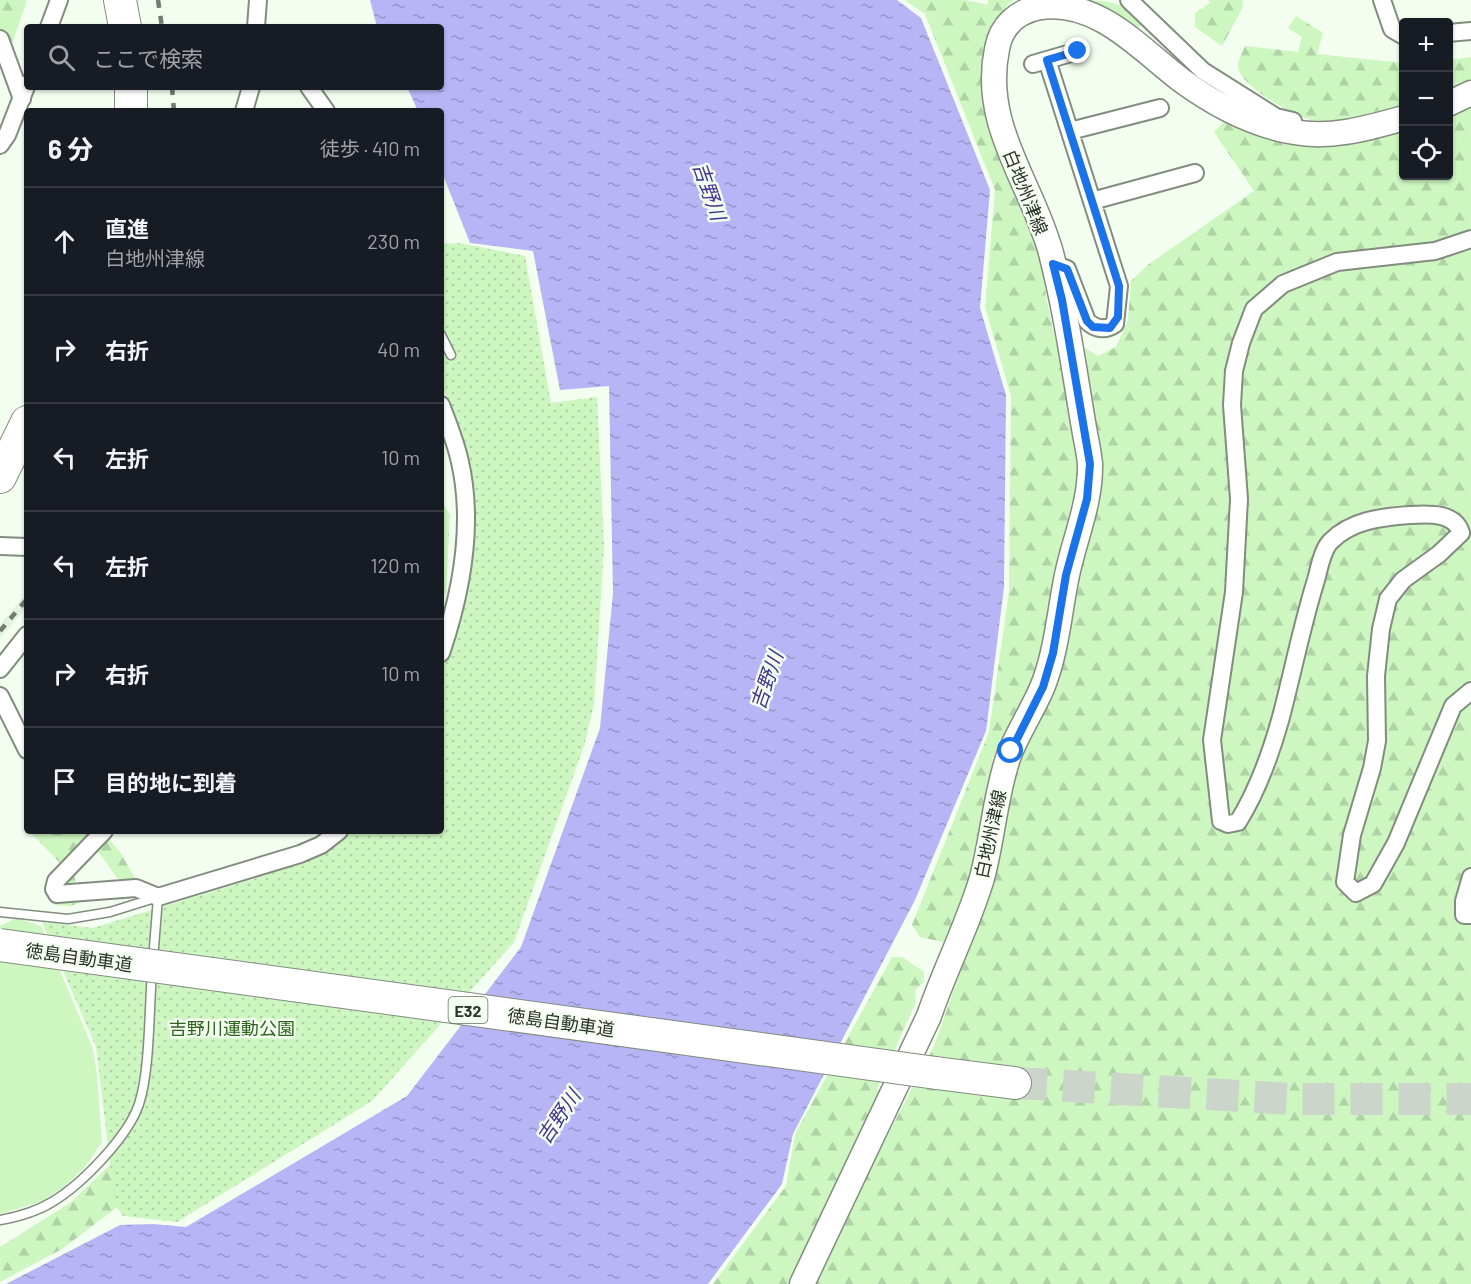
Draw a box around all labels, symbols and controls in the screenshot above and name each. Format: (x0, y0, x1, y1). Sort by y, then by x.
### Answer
map controls (1399, 18, 1453, 180)
button: + (1399, 18, 1453, 72)
search box (24, 24, 444, 90)
route end (1064, 37, 1090, 63)
icon: search (45, 41, 78, 74)
text: ここで検索 (93, 45, 203, 71)
button: − (1399, 72, 1453, 126)
button: locate (1399, 126, 1453, 180)
text: 6 分 (48, 133, 93, 164)
text: 徒歩 · 410 m (320, 136, 420, 160)
street label: 白地州津線 (999, 146, 1053, 238)
water label: 吉野川 (689, 159, 732, 225)
text: 直進 (105, 215, 149, 241)
icon: ahead (48, 225, 81, 258)
text: 230 m (367, 229, 420, 253)
text: 白地州津線 (105, 246, 205, 270)
icon: right (48, 333, 81, 366)
text: 右折 (105, 337, 149, 363)
text: 40 m (377, 337, 420, 361)
icon: left (48, 441, 81, 474)
text: 左折 (105, 445, 149, 471)
text: 10 m (381, 445, 420, 469)
icon: left (48, 549, 81, 582)
text: 左折 (105, 553, 149, 579)
text: 120 m (370, 553, 420, 577)
water label: 吉野川 (745, 646, 788, 712)
icon: right (48, 657, 81, 690)
text: 右折 (105, 661, 149, 687)
text: 10 m (381, 661, 420, 685)
route start (997, 737, 1023, 763)
icon: arrive (48, 765, 81, 798)
text: 目的地に到着 (105, 769, 237, 795)
street label: 白地州津線 (970, 788, 1010, 880)
street label: 徳島自動車道 (24, 939, 134, 975)
road number: E32 (448, 997, 488, 1023)
street label: 徳島自動車道 (506, 1004, 616, 1040)
park label: 吉野川運動公園 (169, 1017, 295, 1039)
water label: 吉野川 (531, 1083, 586, 1148)

